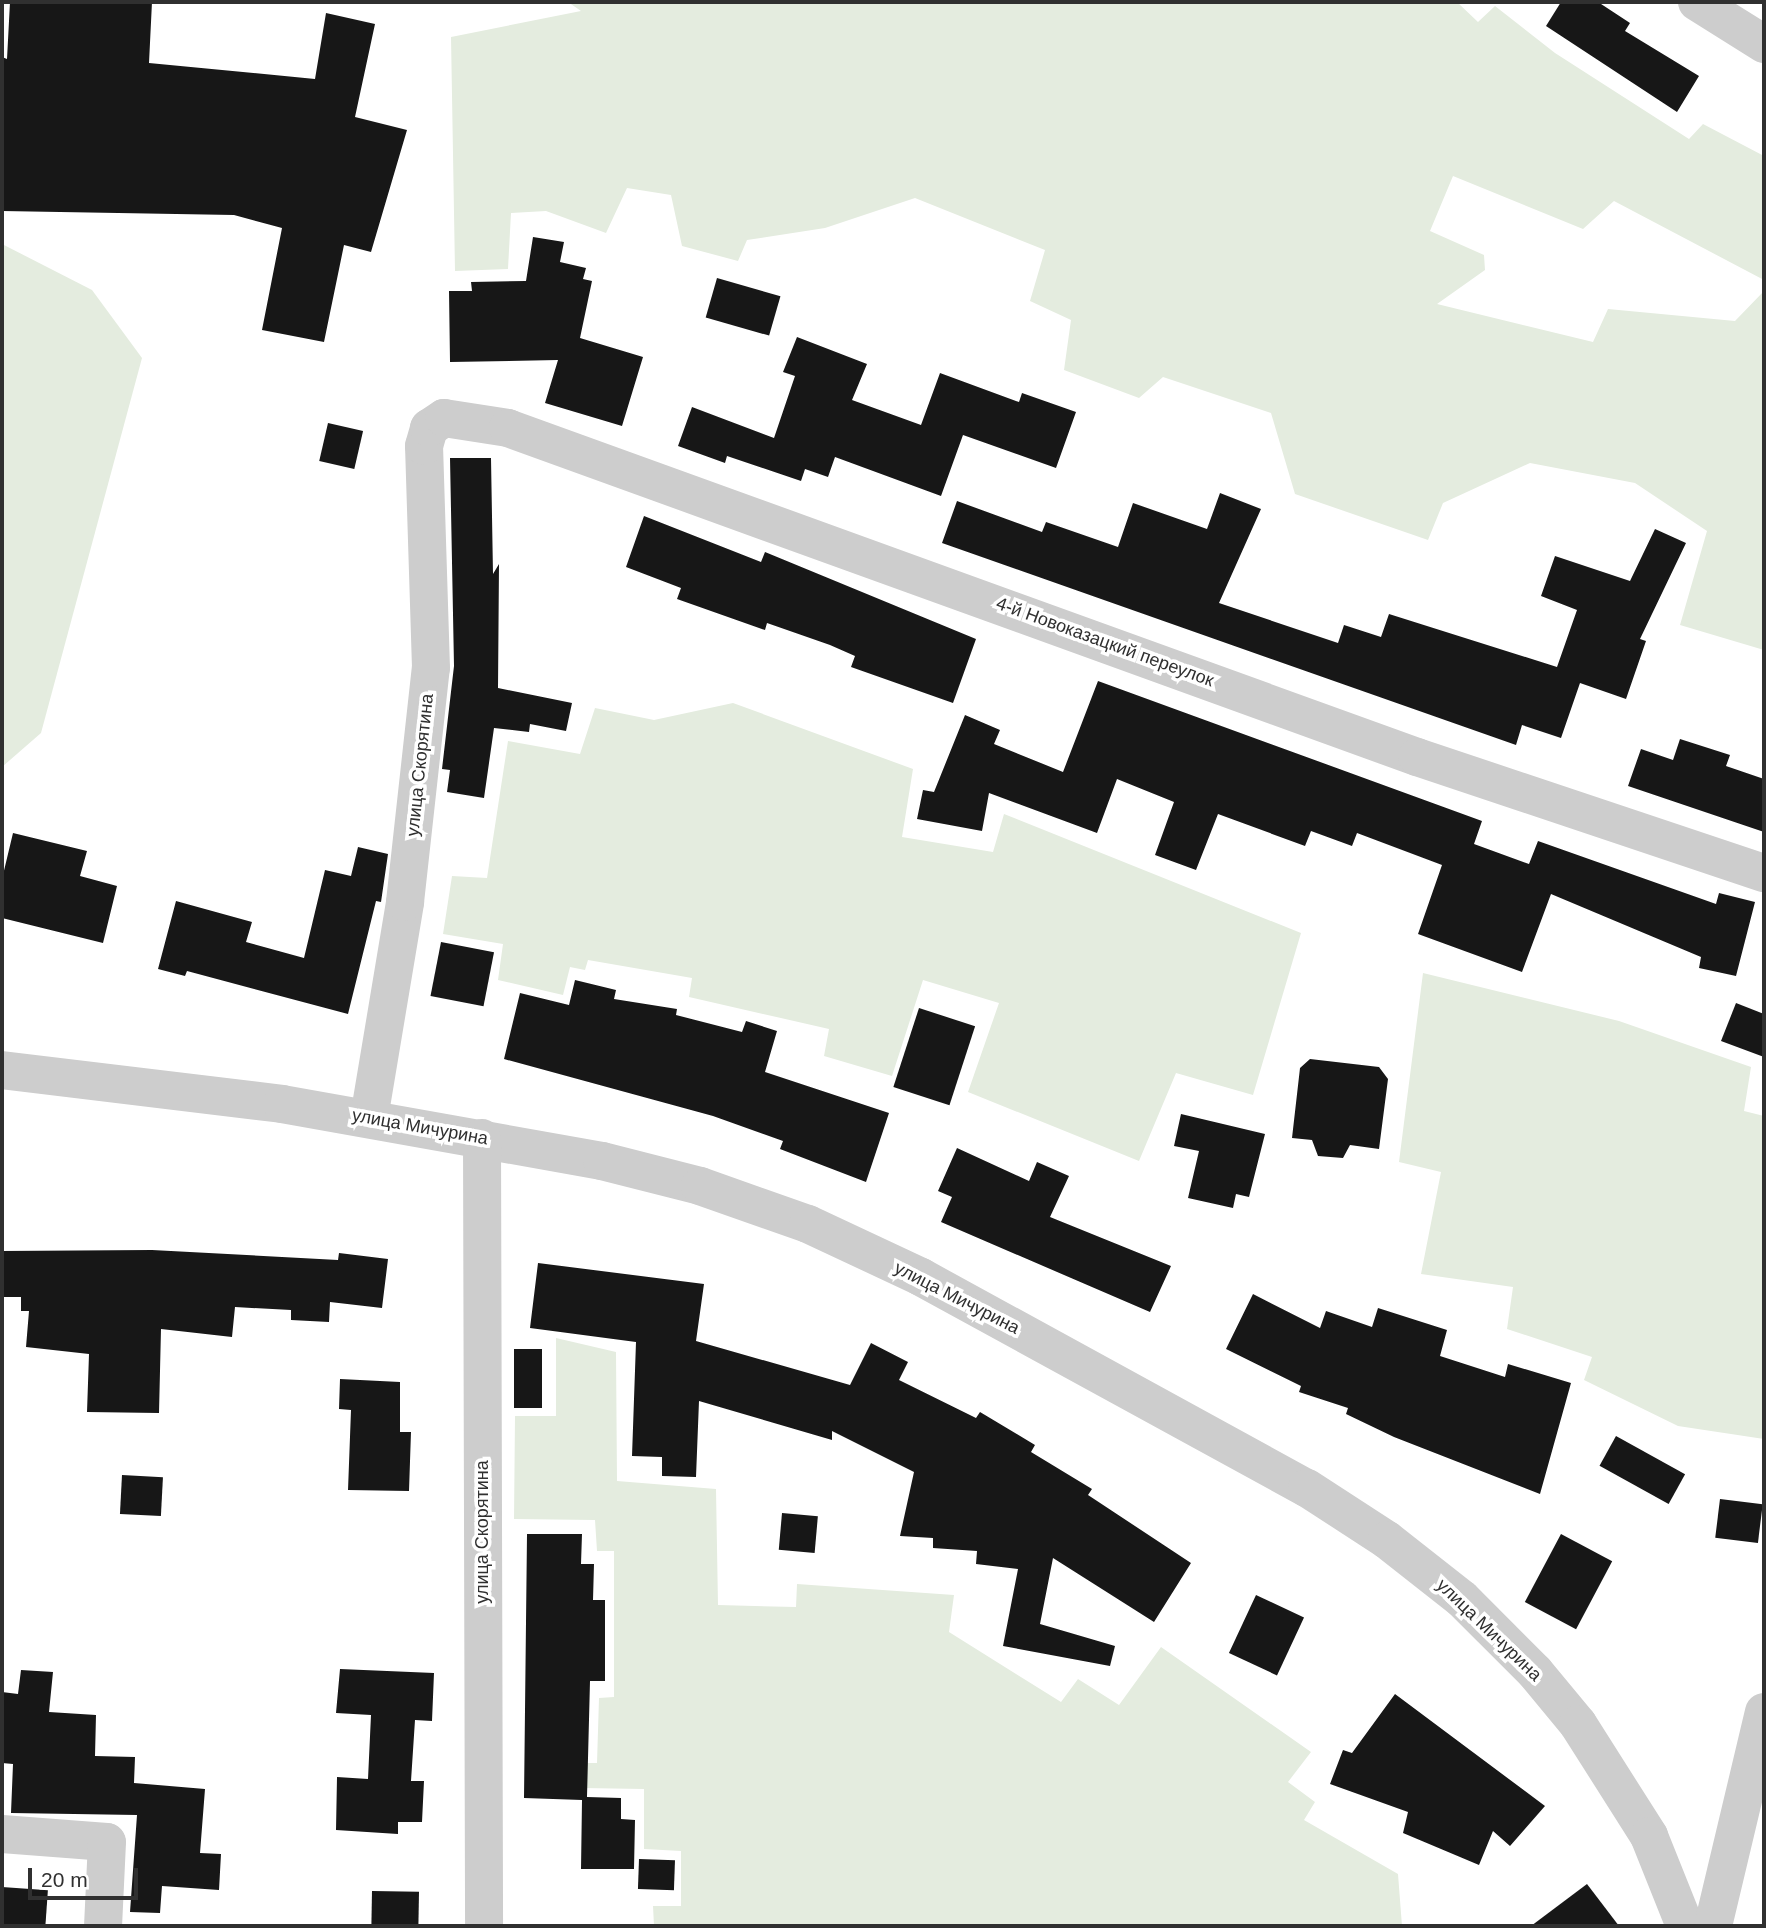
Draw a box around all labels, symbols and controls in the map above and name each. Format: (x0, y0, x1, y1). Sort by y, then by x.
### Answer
street label: 4-й Новоказацкий переулок (993, 593, 1217, 691)
street label: улица Скорятина (402, 693, 438, 837)
street label: улица Мичурина (350, 1104, 490, 1150)
street label: улица Мичурина (891, 1257, 1023, 1339)
street label: улица Скорятина (471, 1460, 493, 1604)
street label: улица Мичурина (1432, 1574, 1546, 1686)
scale bar (32, 1854, 142, 1898)
text: 20 m (41, 1868, 88, 1891)

